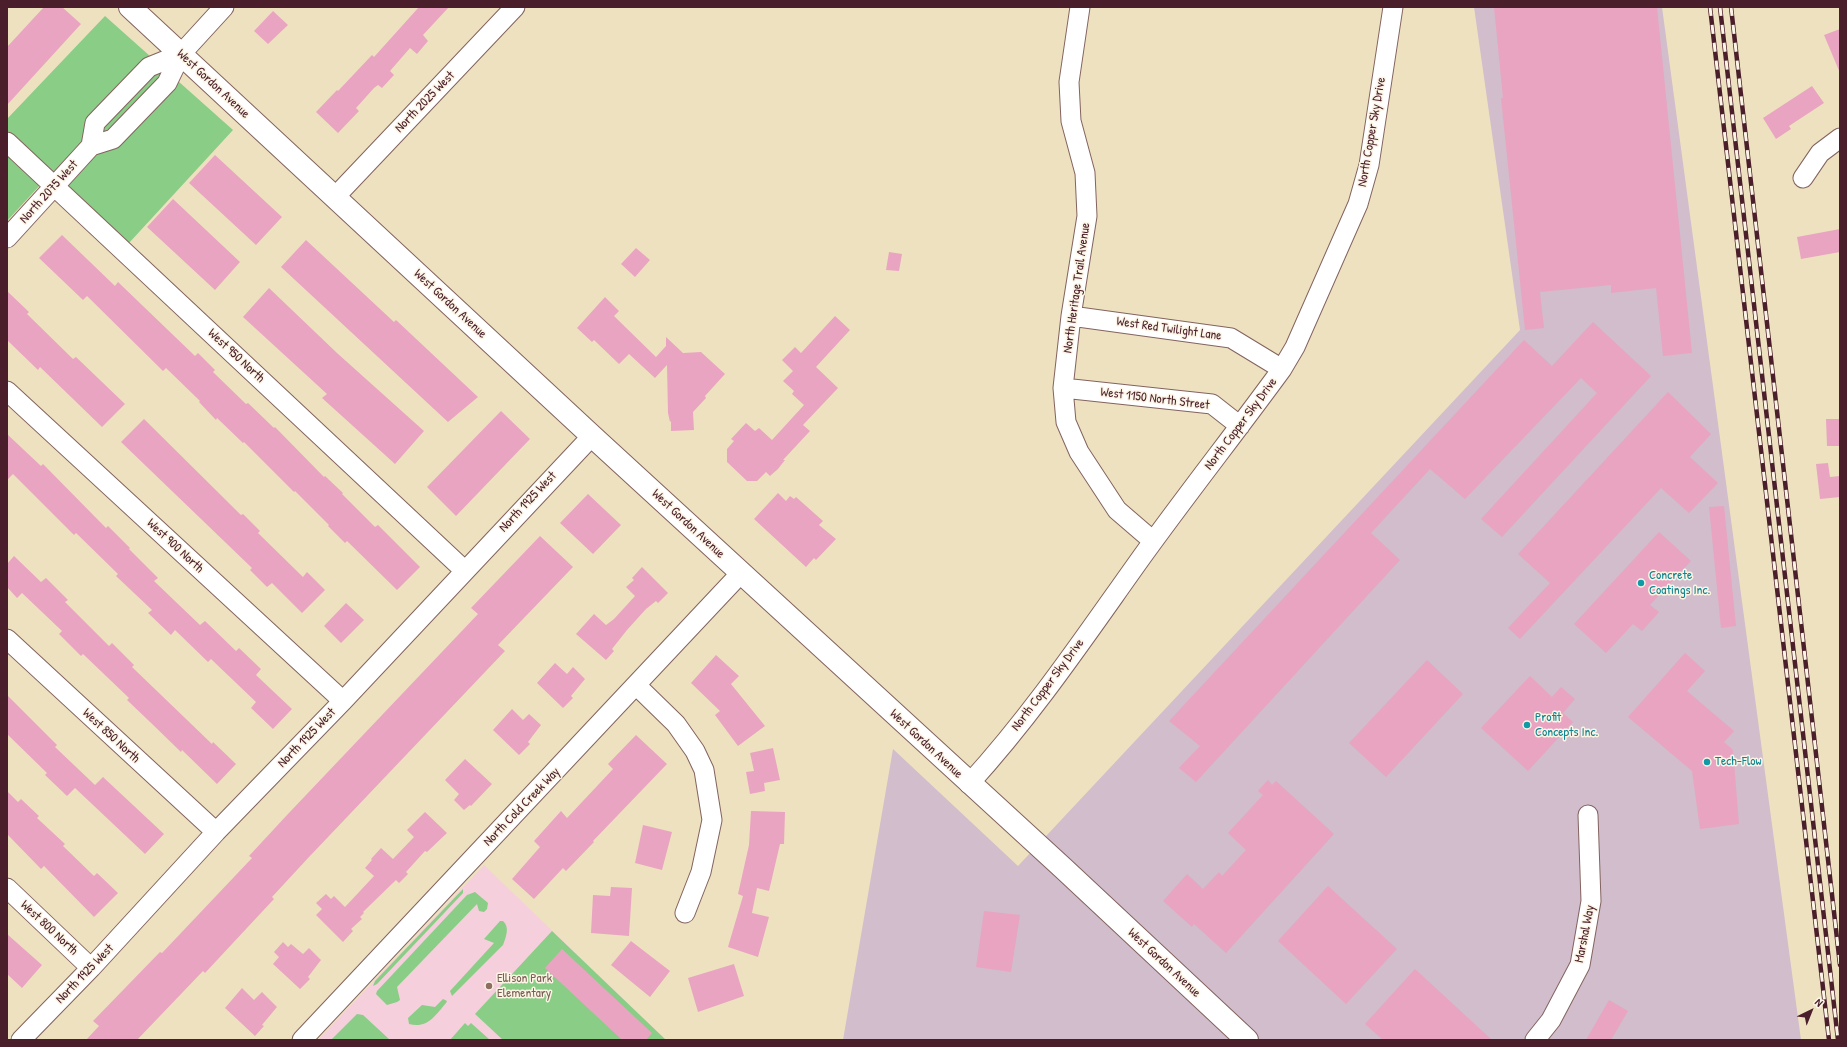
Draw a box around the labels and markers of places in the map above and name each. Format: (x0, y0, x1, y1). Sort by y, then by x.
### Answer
place label: Concrete Coatings Inc. (1649, 568, 1710, 599)
marker: Concrete Coatings Inc. (1636, 578, 1646, 588)
place label: Profit Concepts Inc. (1535, 710, 1598, 741)
marker: Profit Concepts Inc. (1522, 720, 1532, 730)
place label: Tech-Flow (1715, 754, 1762, 770)
marker: Tech-Flow (1702, 757, 1712, 767)
place label: Ellison Park Elementary (497, 971, 552, 1002)
marker: Ellison Park Elementary (484, 981, 494, 991)

